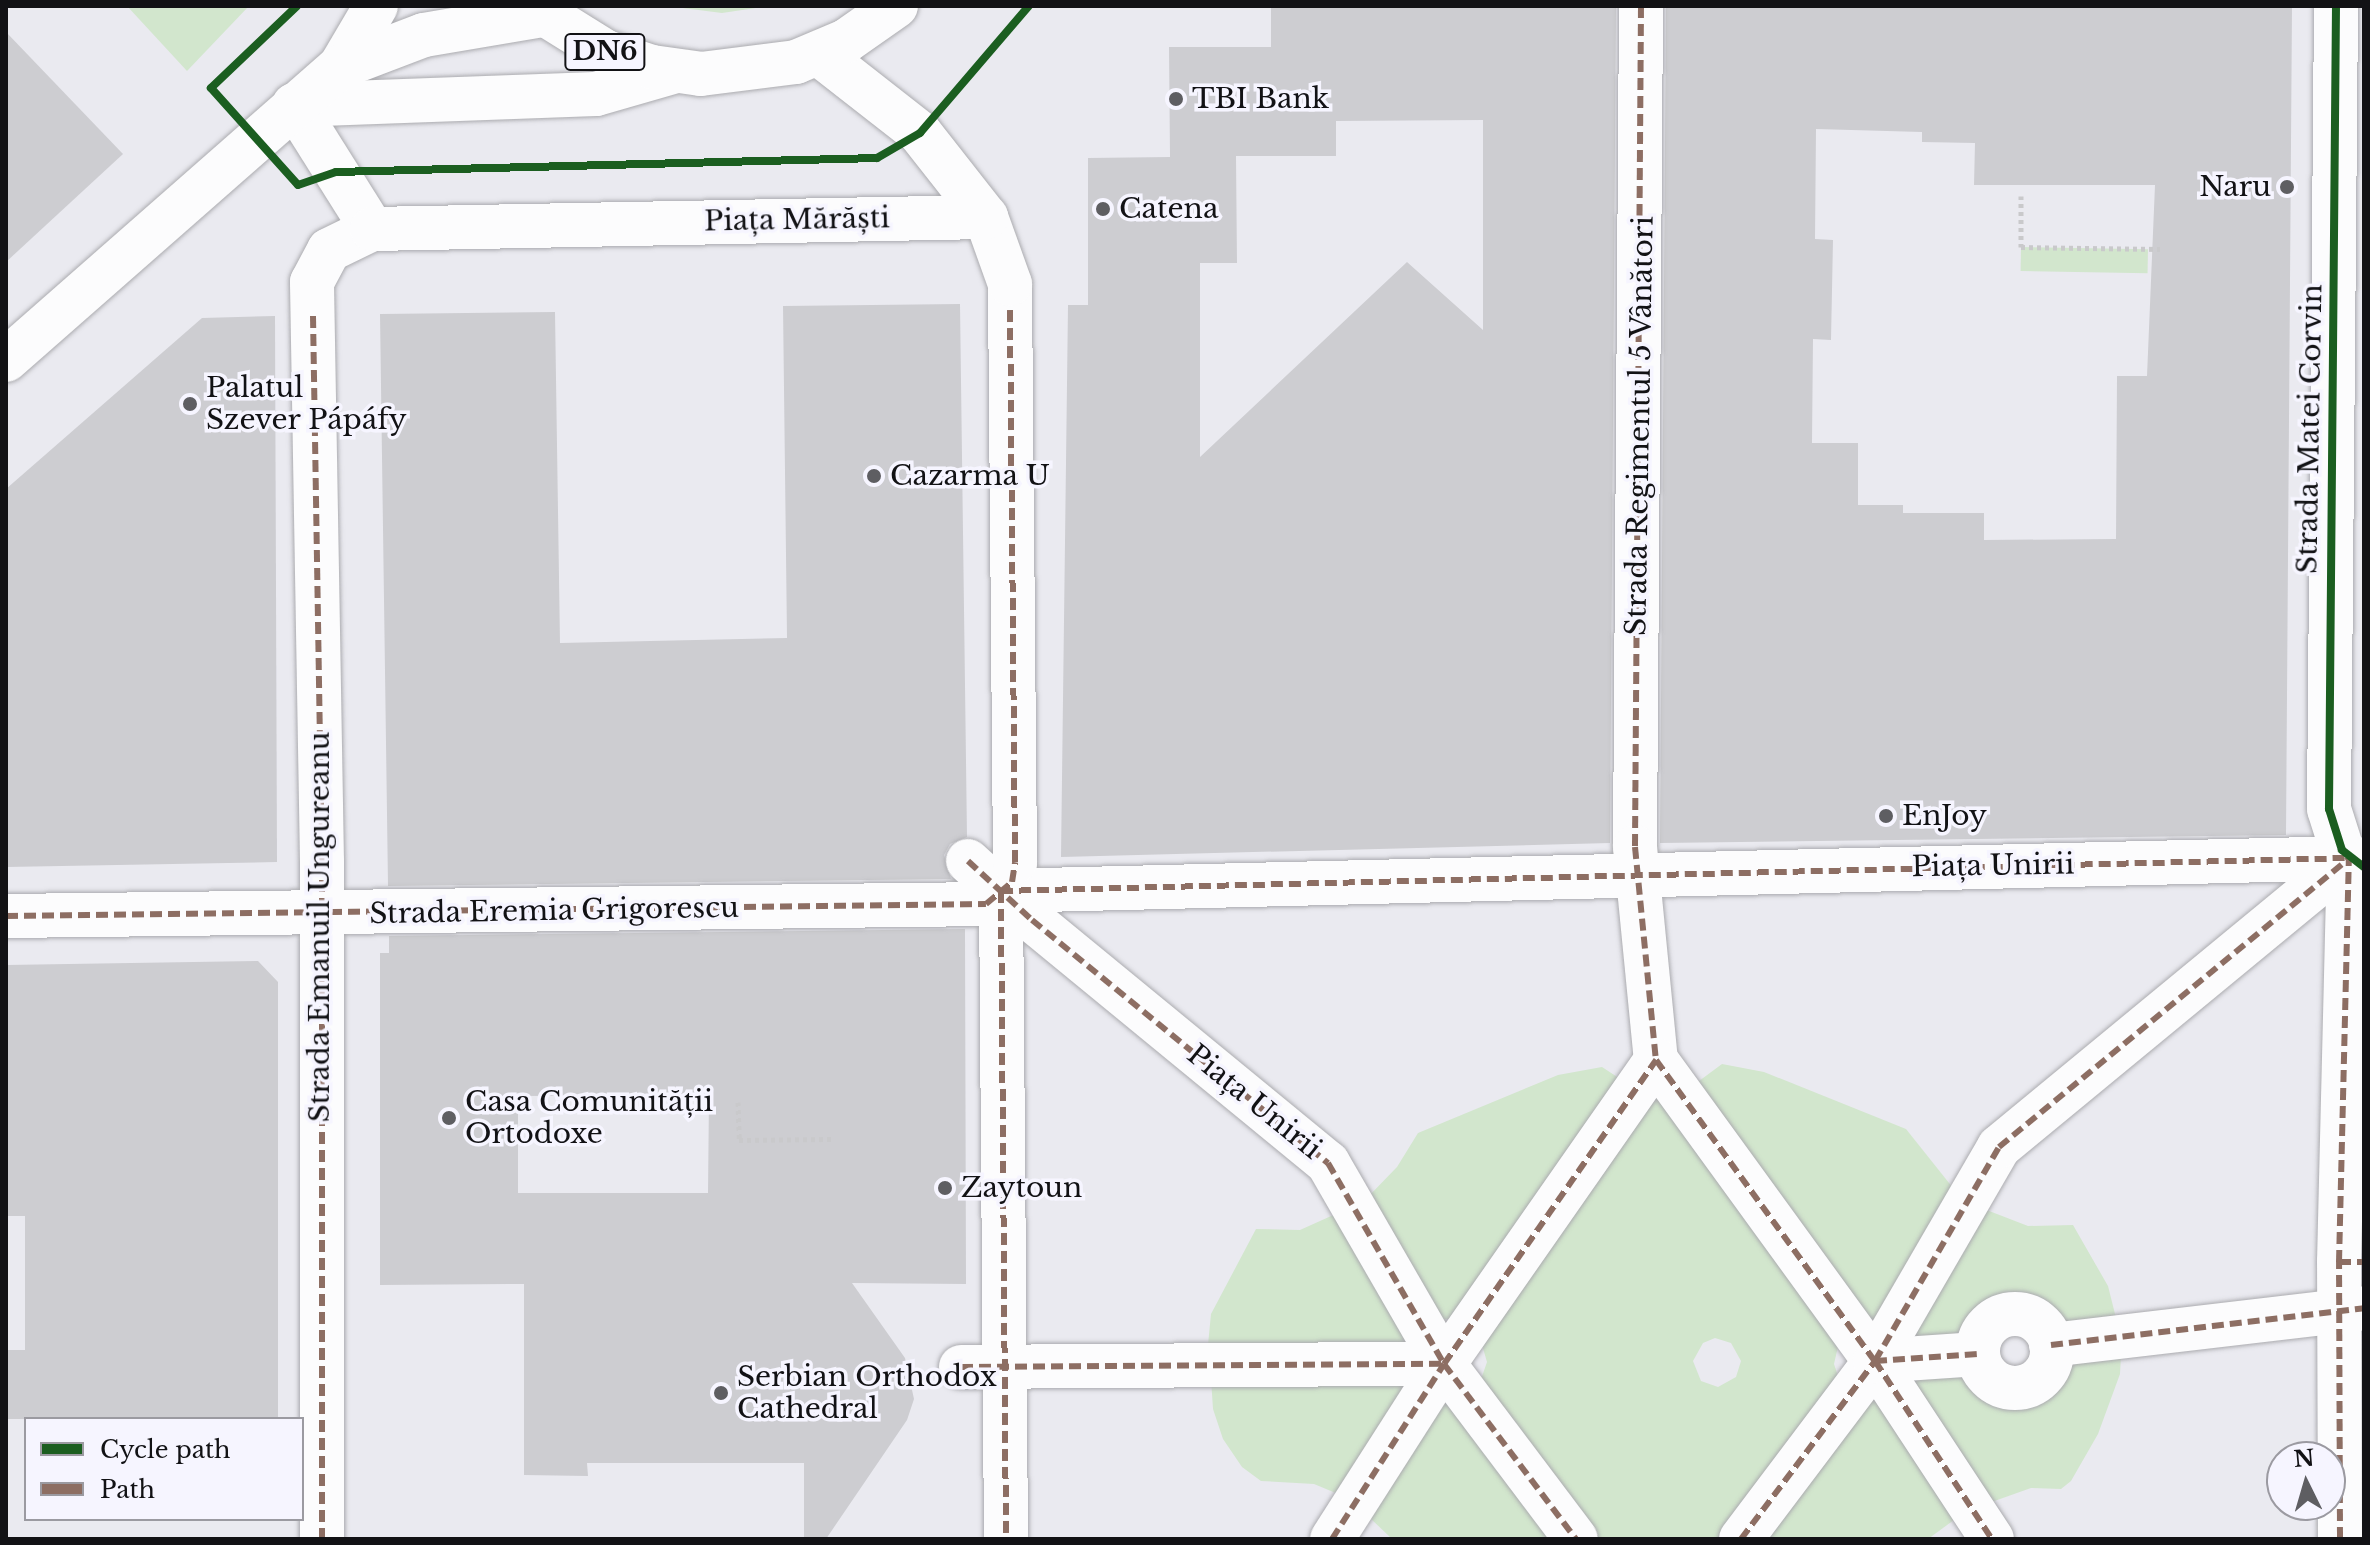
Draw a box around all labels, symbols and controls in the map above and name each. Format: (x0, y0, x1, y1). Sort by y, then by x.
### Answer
road number: DN6 (563, 30, 647, 74)
place label: TBI Bank (1192, 82, 1329, 116)
marker: TBI Bank (1167, 90, 1185, 108)
place label: Naru (2199, 170, 2271, 204)
marker: Naru (2278, 178, 2296, 196)
place label: Catena (1119, 192, 1218, 226)
marker: Catena (1094, 200, 1112, 218)
street label: Piața Mărăști (704, 202, 890, 238)
street label: Strada Regimentul 5 Vânători (1620, 215, 1660, 637)
street label: Strada Matei Corvin (2291, 284, 2329, 574)
place label: Palatul Szever Pápáfy (206, 371, 407, 437)
marker: Palatul Szever Pápáfy (181, 395, 199, 413)
place label: Cazarma U (890, 459, 1050, 493)
marker: Cazarma U (865, 467, 883, 485)
street label: Strada Emanuil Ungureanu (303, 731, 337, 1123)
place label: EnJoy (1902, 799, 1987, 833)
marker: EnJoy (1877, 807, 1895, 825)
street label: Piața Unirii (1911, 848, 2075, 884)
street label: Strada Eremia Grigorescu (369, 891, 739, 931)
street label: Piața Unirii (1180, 1038, 1328, 1166)
place label: Casa Comunității Ortodoxe (465, 1085, 713, 1151)
marker: Casa Comunității Ortodoxe (440, 1109, 458, 1127)
place label: Zaytoun (961, 1171, 1082, 1205)
marker: Zaytoun (936, 1179, 954, 1197)
place label: Serbian Orthodox Cathedral (737, 1360, 997, 1426)
marker: Serbian Orthodox Cathedral (712, 1384, 730, 1402)
legend (24, 1417, 304, 1521)
text: Cycle path (100, 1435, 231, 1464)
north arrow (2266, 1441, 2346, 1521)
text: N (2293, 1444, 2316, 1473)
text: Path (100, 1475, 155, 1504)

